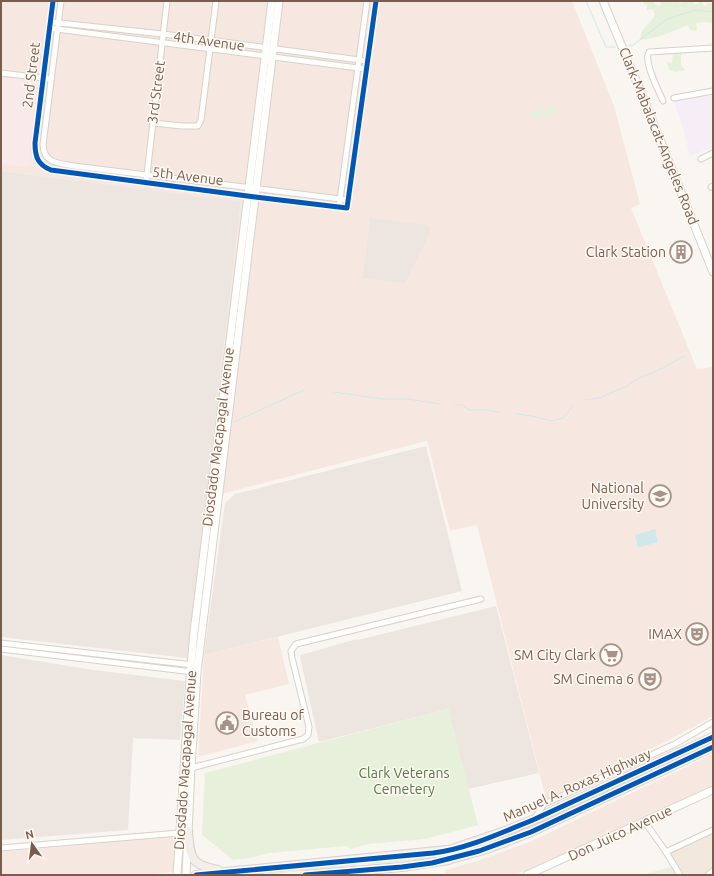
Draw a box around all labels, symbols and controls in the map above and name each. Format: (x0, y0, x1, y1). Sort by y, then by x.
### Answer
street label: 4th Avenue (172, 28, 246, 54)
street label: 2nd Street (19, 41, 43, 109)
street label: Clark-Mabalacat-Angeles Road (616, 45, 702, 227)
street label: 3rd Street (144, 59, 168, 125)
street label: 5th Avenue (151, 164, 225, 188)
building icon: Clark Station (668, 239, 694, 265)
place label: Clark Station (586, 244, 666, 260)
street label: Diosdado Macapagal Avenue (199, 347, 237, 527)
place label: National University (581, 480, 644, 512)
school or university icon: National University (647, 483, 673, 509)
theatre icon: IMAX (684, 621, 710, 647)
place label: IMAX (648, 626, 682, 642)
supermarket icon: SM City Clark (598, 642, 624, 668)
place label: SM City Clark (514, 647, 596, 663)
theatre icon: SM Cinema 6 (637, 666, 663, 692)
street label: Diosdado Macapagal Avenue (171, 670, 199, 850)
place label: SM Cinema 6 (553, 671, 634, 687)
place label: Bureau of Customs (242, 707, 304, 739)
public building icon: Bureau of Customs (214, 710, 240, 736)
street label: Manuel A. Roxas Highway (501, 745, 654, 825)
park label: Clark Veterans Cemetery (359, 765, 449, 797)
street label: Don Juico Avenue (566, 802, 674, 864)
north arrow (12, 824, 52, 864)
text: N (24, 827, 35, 841)

